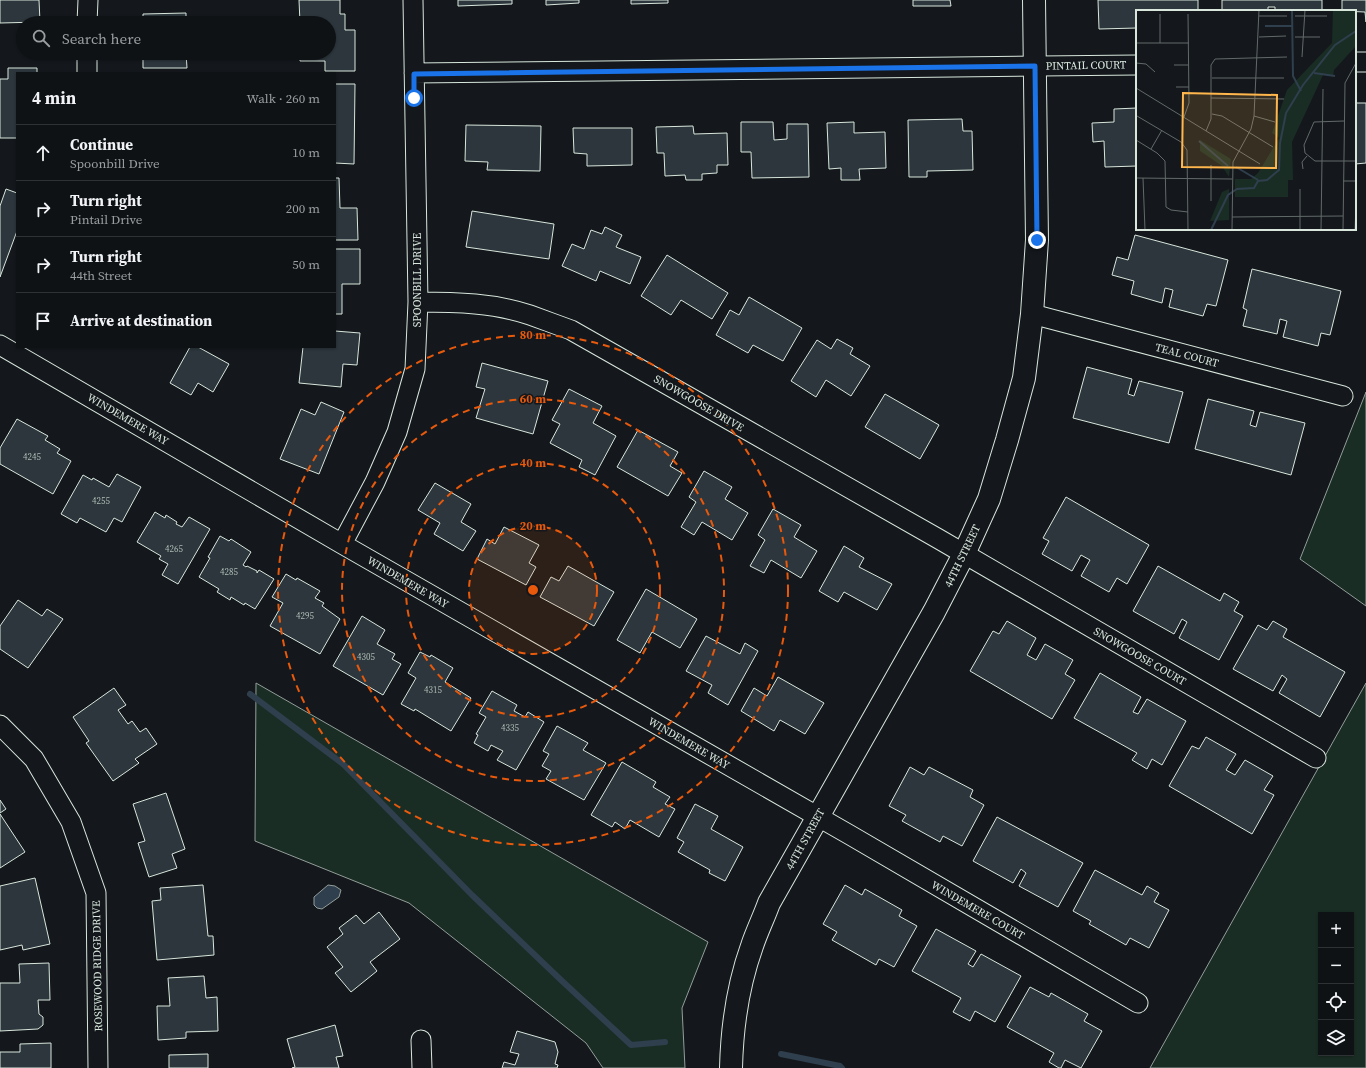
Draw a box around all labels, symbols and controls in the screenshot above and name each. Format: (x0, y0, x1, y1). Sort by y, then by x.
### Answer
inset map (1136, 10, 1356, 230)
search box (16, 16, 336, 60)
icon: search (30, 27, 52, 49)
text: Search here (62, 28, 141, 49)
street label: PINTAIL COURT (1046, 57, 1127, 74)
text: 4 min (32, 86, 76, 110)
route start (405, 89, 423, 107)
text: Walk · 260 m (247, 90, 320, 107)
text: Continue (70, 134, 133, 155)
icon: ahead (32, 142, 54, 164)
text: 10 m (292, 144, 320, 161)
text: Spoonbill Drive (70, 155, 160, 172)
text: Turn right (70, 190, 142, 211)
icon: right (32, 198, 54, 220)
text: 200 m (286, 200, 320, 217)
text: Pintail Drive (70, 211, 142, 228)
route end (1028, 231, 1046, 249)
street label: SPOONBILL DRIVE (410, 232, 425, 327)
text: Turn right (70, 246, 142, 267)
icon: right (32, 254, 54, 276)
text: 50 m (292, 256, 320, 273)
text: 44th Street (70, 267, 132, 284)
icon: arrive (32, 310, 54, 332)
text: Arrive at destination (70, 310, 212, 331)
text: 80 m (520, 327, 546, 343)
street label: TEAL COURT (1153, 340, 1221, 371)
street label: SNOWGOOSE DRIVE (651, 372, 747, 436)
street label: WINDEMERE WAY (84, 390, 171, 449)
text: 60 m (520, 391, 546, 407)
house number: 4245 (23, 451, 41, 463)
text: 40 m (520, 455, 546, 471)
house number: 4255 (92, 495, 110, 507)
text: 20 m (520, 518, 546, 534)
street label: 44TH STREET (941, 522, 984, 590)
house number: 4265 (165, 543, 183, 555)
street label: WINDEMERE WAY (364, 553, 451, 612)
house number: 4285 (220, 566, 238, 578)
centre of rings (526, 583, 540, 597)
house number: 4295 (296, 610, 314, 622)
street label: SNOWGOOSE COURT (1091, 624, 1189, 689)
house number: 4305 (357, 651, 375, 663)
house number: 4315 (424, 684, 442, 696)
street label: WINDEMERE WAY (645, 714, 732, 773)
house number: 4335 (501, 722, 519, 734)
street label: 44TH STREET (782, 806, 829, 873)
street label: WINDEMERE COURT (928, 878, 1027, 943)
street label: ROSEWOOD RIDGE DRIVE (89, 900, 106, 1032)
map controls (1318, 912, 1354, 1056)
button: + (1318, 912, 1354, 948)
button: − (1318, 948, 1354, 984)
button: locate (1318, 984, 1354, 1020)
button: layers (1318, 1020, 1354, 1056)

